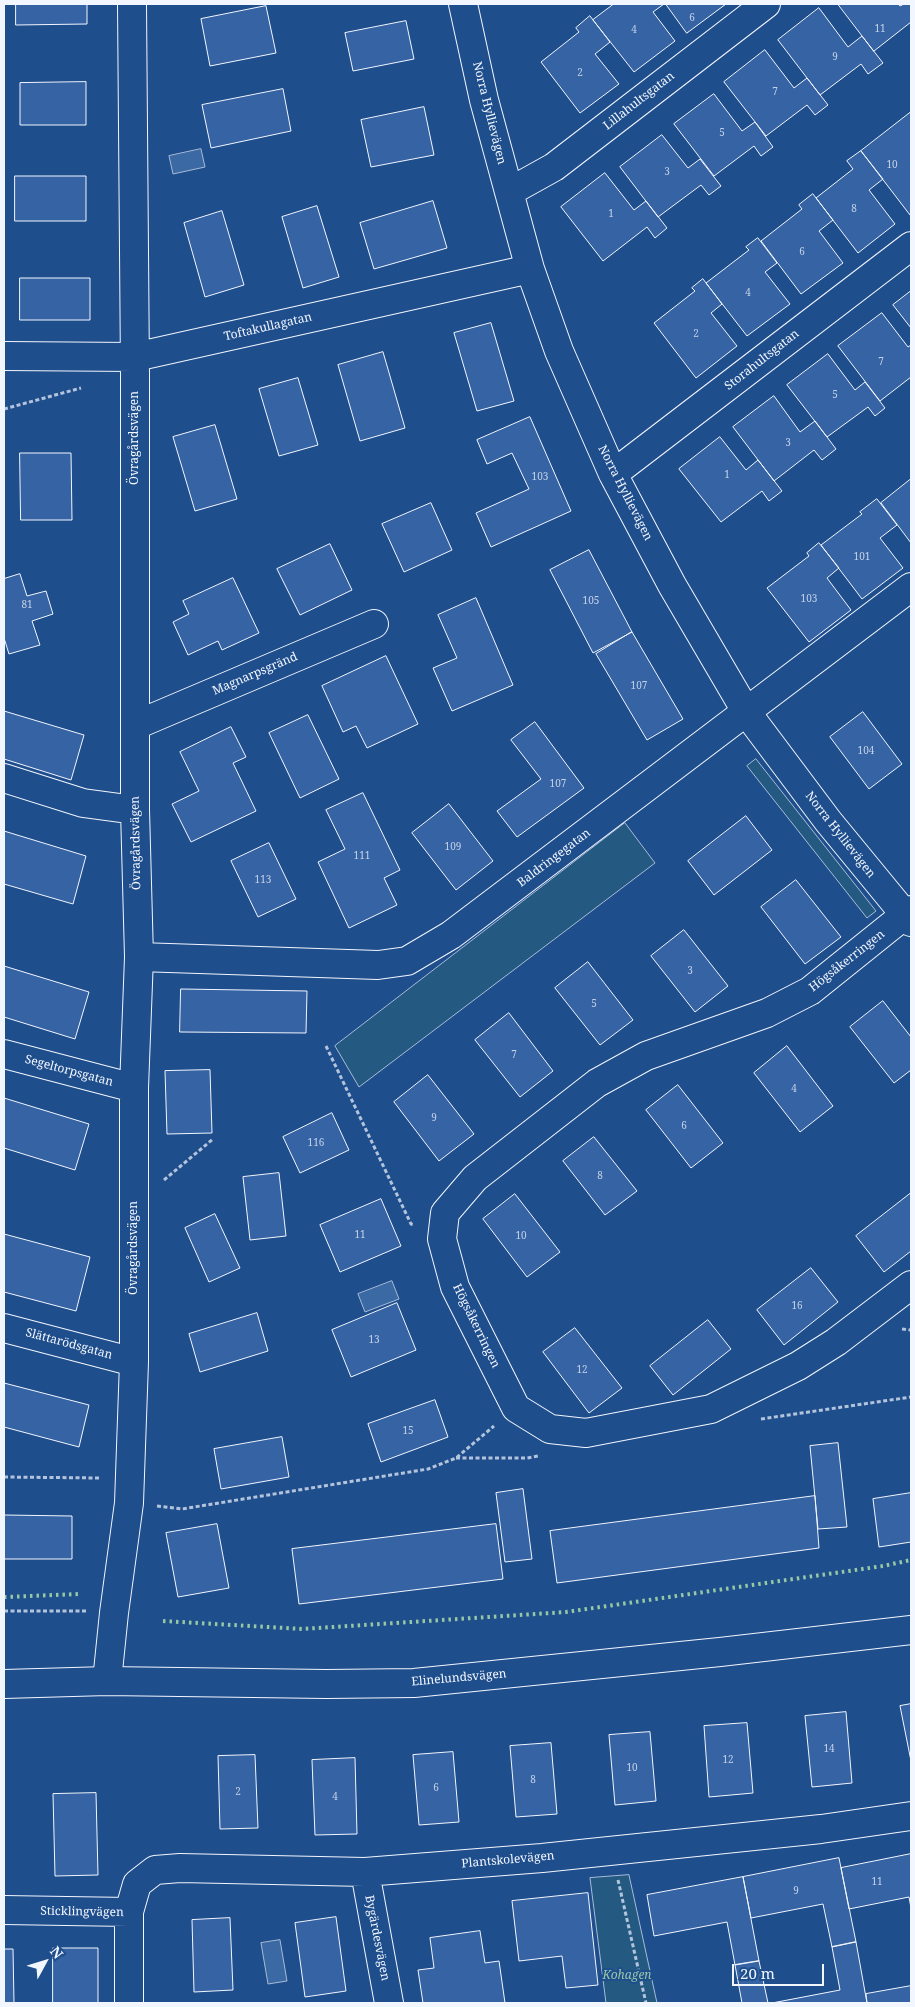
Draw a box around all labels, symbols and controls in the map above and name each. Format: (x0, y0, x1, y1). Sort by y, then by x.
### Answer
house number: 6 (689, 12, 695, 24)
house number: 11 (874, 23, 886, 35)
house number: 4 (631, 24, 637, 36)
house number: 9 (832, 51, 838, 63)
street label: Norra Hyllievägen (469, 60, 509, 166)
house number: 2 (577, 67, 583, 79)
street label: Lillahultsgatan (601, 69, 677, 133)
house number: 7 (772, 86, 778, 98)
house number: 5 (719, 127, 725, 139)
house number: 10 (886, 159, 898, 171)
house number: 3 (664, 166, 670, 178)
house number: 8 (851, 203, 857, 215)
house number: 1 (608, 208, 614, 220)
house number: 6 (799, 246, 805, 258)
house number: 4 (745, 287, 751, 299)
street label: Toftakullagatan (223, 310, 313, 344)
street label: Storahultsgatan (722, 327, 802, 393)
house number: 2 (693, 328, 699, 340)
house number: 7 (878, 356, 884, 368)
house number: 5 (832, 389, 838, 401)
street label: Övragårdsvägen (128, 391, 142, 485)
house number: 3 (785, 437, 791, 449)
street label: Norra Hyllievägen (595, 443, 655, 543)
house number: 1 (724, 469, 730, 481)
house number: 103 (532, 471, 548, 483)
house number: 101 (854, 551, 870, 563)
house number: 103 (801, 593, 817, 605)
house number: 105 (583, 595, 599, 607)
house number: 81 (21, 599, 33, 611)
street label: Magnarpsgränd (210, 650, 300, 698)
house number: 107 (631, 680, 647, 692)
house number: 104 (858, 745, 874, 757)
house number: 107 (550, 778, 566, 790)
street label: Norra Hyllievägen (802, 789, 878, 881)
street label: Övragårdsvägen (128, 796, 144, 890)
street label: Baldringegatan (515, 826, 593, 890)
house number: 109 (445, 841, 461, 853)
house number: 111 (354, 850, 370, 862)
house number: 113 (255, 874, 271, 886)
street label: Högsåkerringen (806, 927, 888, 995)
house number: 3 (687, 965, 693, 977)
house number: 5 (591, 998, 597, 1010)
house number: 7 (511, 1049, 517, 1061)
street label: Segeltorpsgatan (23, 1052, 115, 1090)
house number: 4 (791, 1083, 797, 1095)
house number: 9 (431, 1112, 437, 1124)
house number: 6 (681, 1120, 687, 1132)
house number: 116 (308, 1137, 324, 1149)
house number: 8 (597, 1170, 603, 1182)
street label: Övragårdsvägen (127, 1201, 141, 1295)
house number: 11 (354, 1229, 366, 1241)
house number: 10 (515, 1230, 527, 1242)
street label: Högsåkerringen (449, 1282, 503, 1370)
house number: 16 (791, 1300, 803, 1312)
street label: Slättarödsgatan (24, 1325, 114, 1363)
house number: 13 (368, 1334, 380, 1346)
house number: 12 (576, 1364, 588, 1376)
house number: 15 (402, 1425, 414, 1437)
street label: Elinelundsvägen (411, 1667, 507, 1689)
house number: 14 (823, 1743, 835, 1755)
house number: 12 (722, 1754, 734, 1766)
house number: 10 (626, 1762, 638, 1774)
house number: 8 (530, 1774, 536, 1786)
house number: 6 (433, 1782, 439, 1794)
house number: 2 (235, 1786, 241, 1798)
house number: 4 (332, 1791, 338, 1803)
street label: Plantskolevägen (461, 1849, 555, 1871)
house number: 11 (871, 1876, 883, 1888)
house number: 9 (793, 1885, 799, 1897)
street label: Bygärdesvägen (362, 1894, 392, 1982)
street label: Sticklingvägen (40, 1904, 124, 1920)
north arrow (20, 1937, 70, 1987)
text: N (46, 1942, 68, 1963)
scale bar (735, 1954, 828, 1986)
text: 20 m (740, 1963, 775, 1983)
park label: Kohagen (603, 1969, 651, 1983)

